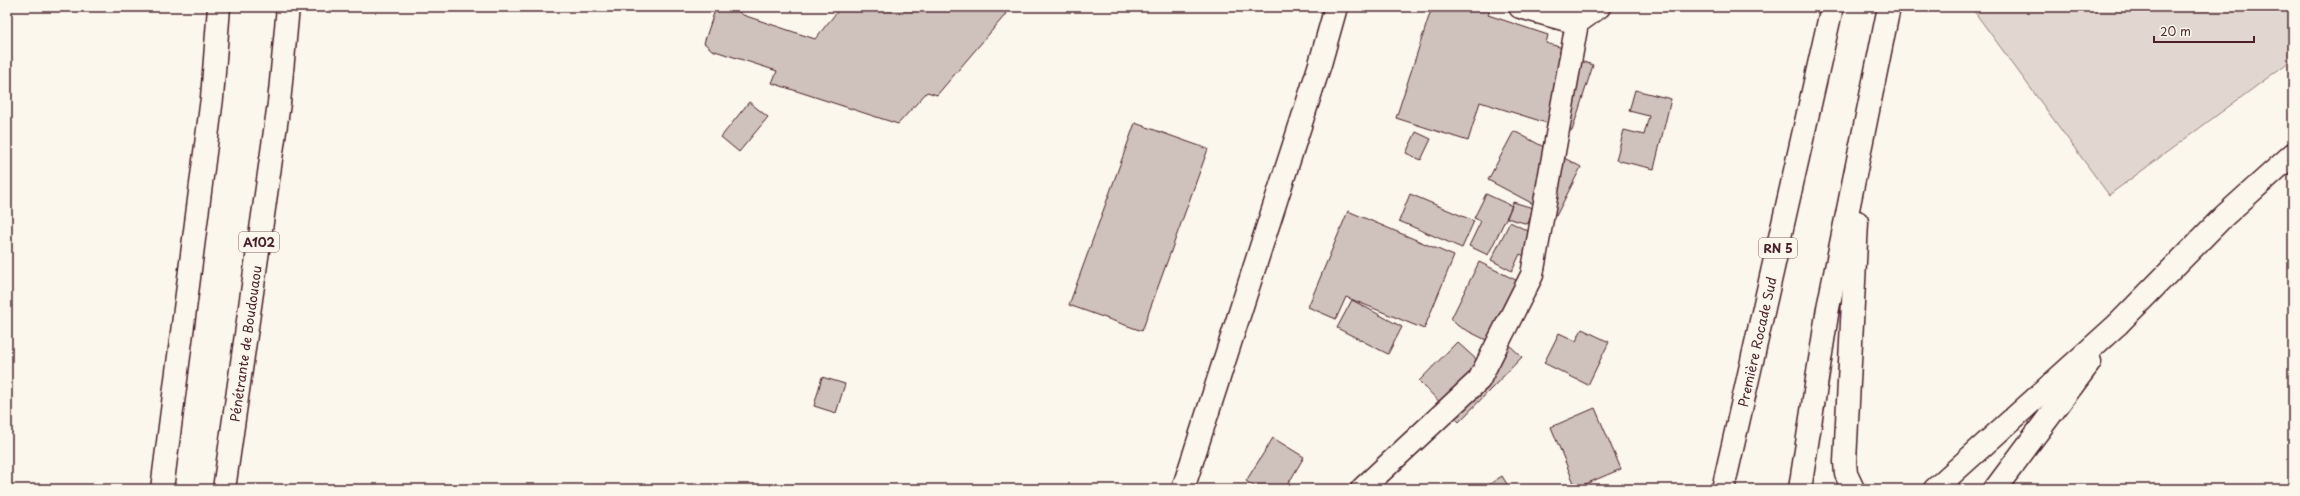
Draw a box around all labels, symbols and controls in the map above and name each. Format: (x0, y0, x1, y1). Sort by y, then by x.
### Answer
scale bar (2154, 18, 2254, 44)
text: 20 m (2160, 22, 2191, 40)
road number: A102 (239, 232, 279, 252)
road number: RN 5 (1759, 238, 1797, 258)
street label: Pénétrante de Boudouaou (224, 264, 265, 423)
street label: Première Rocade Sud (1732, 275, 1780, 409)

